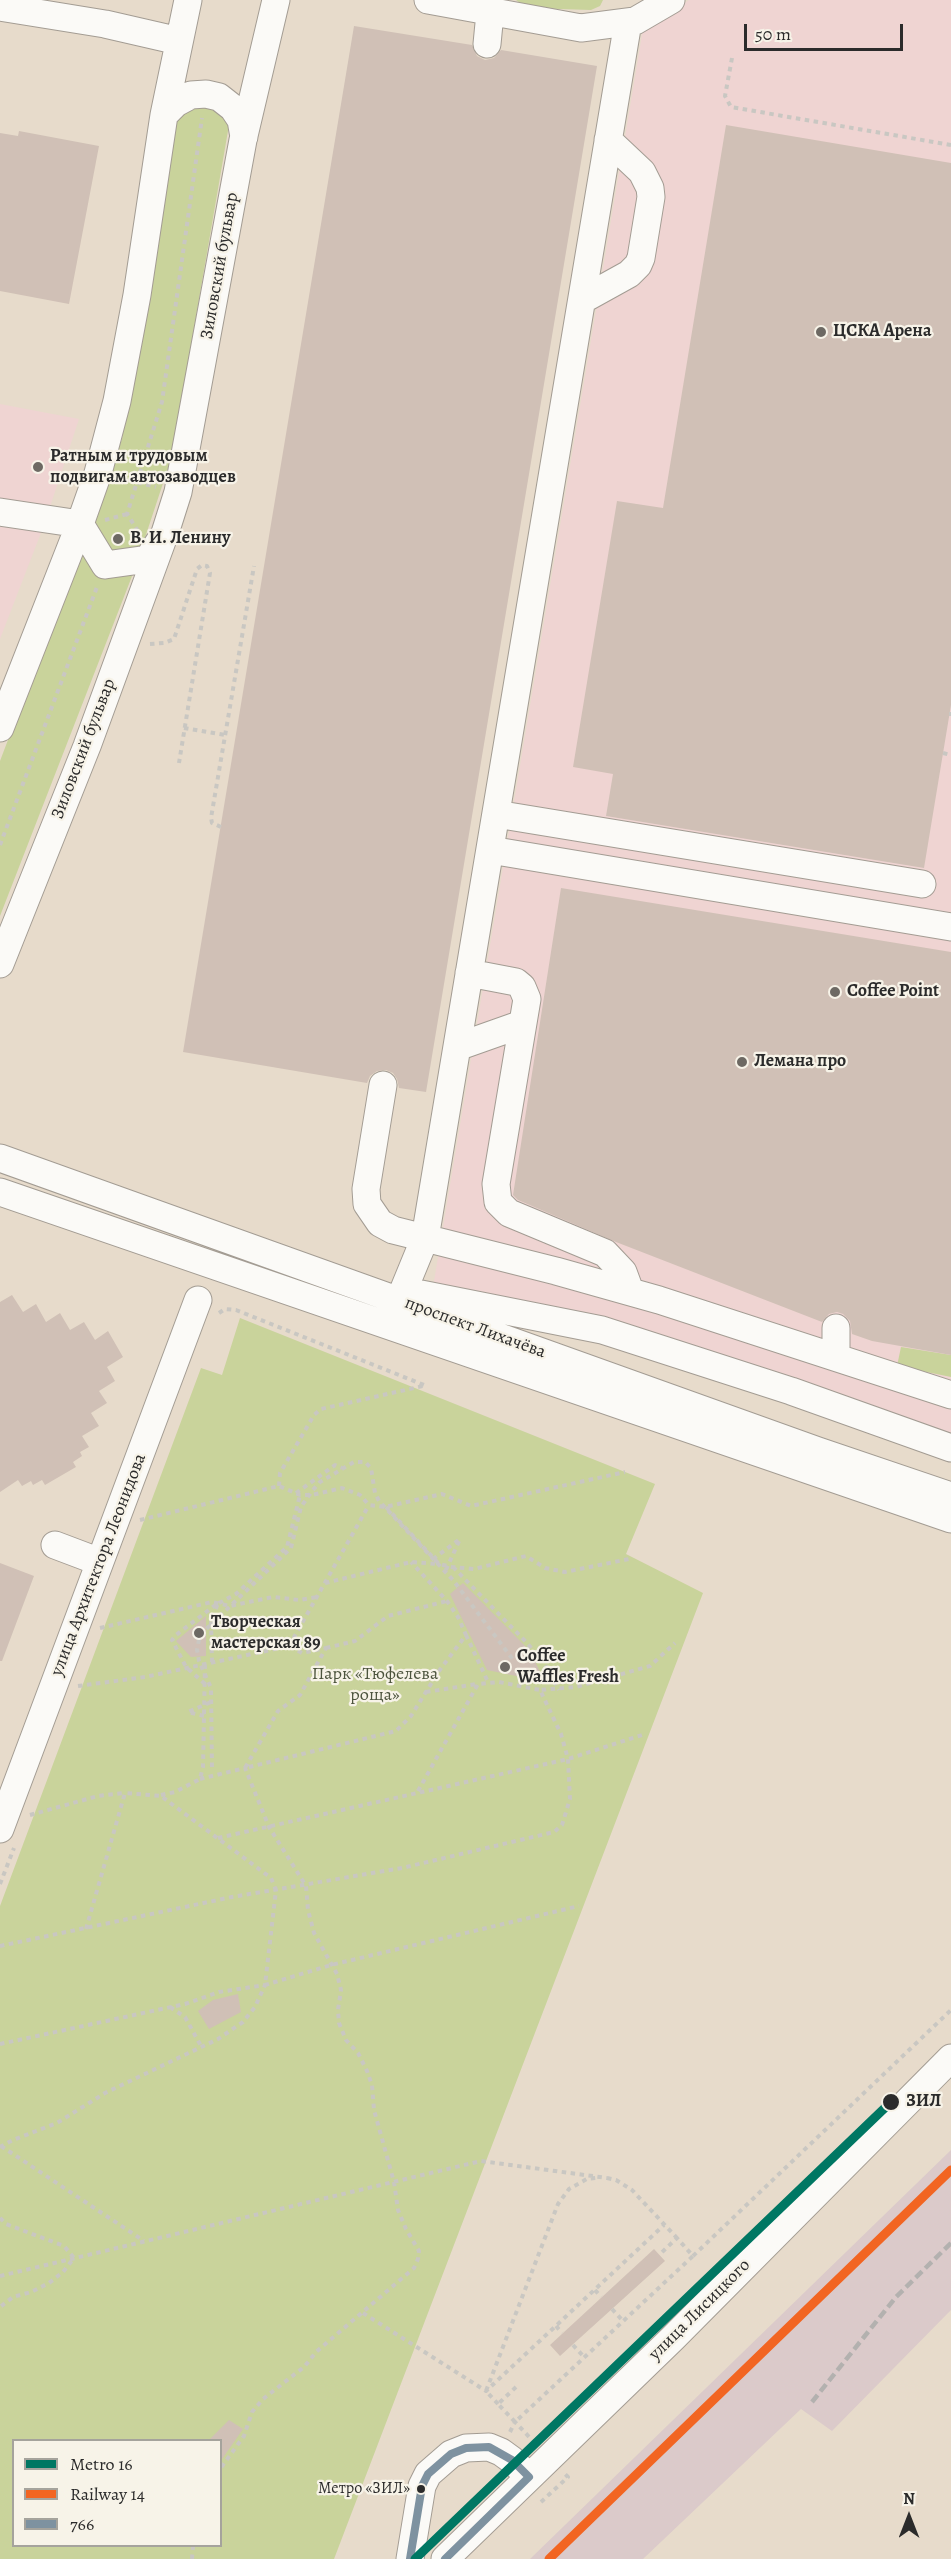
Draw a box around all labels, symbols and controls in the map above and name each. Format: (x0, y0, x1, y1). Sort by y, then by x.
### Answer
scale bar (747, 12, 906, 50)
text: 50 m (755, 22, 791, 46)
street label: Зиловский бульвар (196, 191, 244, 341)
place label: ЦСКА Арена (833, 321, 931, 343)
marker: ЦСКА Арена (814, 325, 828, 339)
place label: Ратным и трудовым подвигам автозаводцев (50, 446, 236, 488)
marker: Ратным и трудовым подвигам автозаводцев (31, 460, 45, 474)
place label: В. И. Ленину (130, 528, 231, 550)
marker: В. И. Ленину (111, 532, 125, 546)
street label: Зиловский бульвар (47, 676, 121, 822)
place label: Coffee Point (847, 981, 939, 1003)
marker: Coffee Point (828, 985, 842, 999)
place label: Лемана про (754, 1051, 846, 1073)
marker: Лемана про (735, 1055, 749, 1069)
street label: проспект Лихачёва (402, 1292, 548, 1364)
street label: улица Архитектора Леонидова (47, 1451, 151, 1679)
place label: Творческая мастерская 89 (211, 1612, 321, 1654)
marker: Творческая мастерская 89 (192, 1626, 206, 1640)
place label: Coffee Waffles Fresh (517, 1646, 619, 1688)
marker: Coffee Waffles Fresh (498, 1660, 512, 1674)
park label: Парк «Тюфелева роща» (312, 1664, 438, 1706)
place label: ЗИЛ (906, 2091, 941, 2113)
marker: ЗИЛ (881, 2092, 901, 2112)
street label: улица Лисицкого (645, 2255, 755, 2365)
legend (12, 2439, 222, 2547)
text: Metro 16 (70, 2452, 133, 2476)
place label: Метро «ЗИЛ» (318, 2479, 410, 2499)
text: Railway 14 (70, 2482, 145, 2506)
marker: Метро «ЗИЛ» (415, 2483, 427, 2495)
north arrow (879, 2487, 939, 2547)
text: N (903, 2488, 915, 2510)
text: 766 (70, 2512, 94, 2536)

